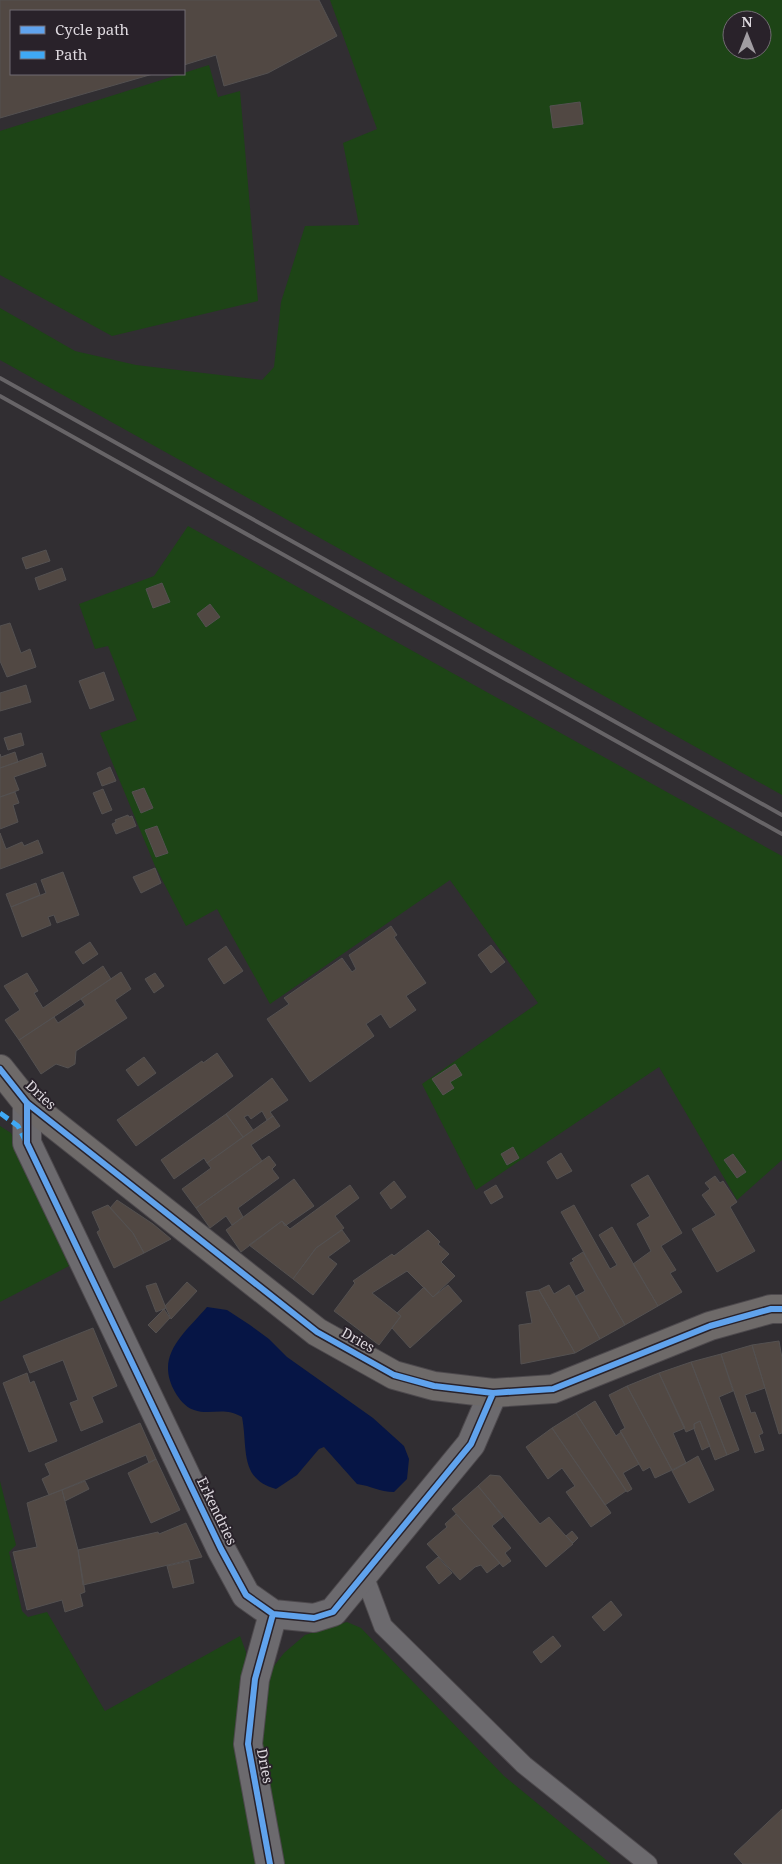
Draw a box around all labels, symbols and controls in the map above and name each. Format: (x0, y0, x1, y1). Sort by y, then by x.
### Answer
legend (10, 10, 185, 75)
north arrow (722, 10, 772, 60)
text: N (741, 12, 753, 31)
text: Cycle path (55, 19, 130, 39)
text: Path (55, 44, 88, 64)
street label: Dries (22, 1076, 61, 1114)
street label: Dries (338, 1323, 378, 1356)
street label: Erkendries (193, 1474, 242, 1548)
street label: Dries (253, 1747, 278, 1785)

